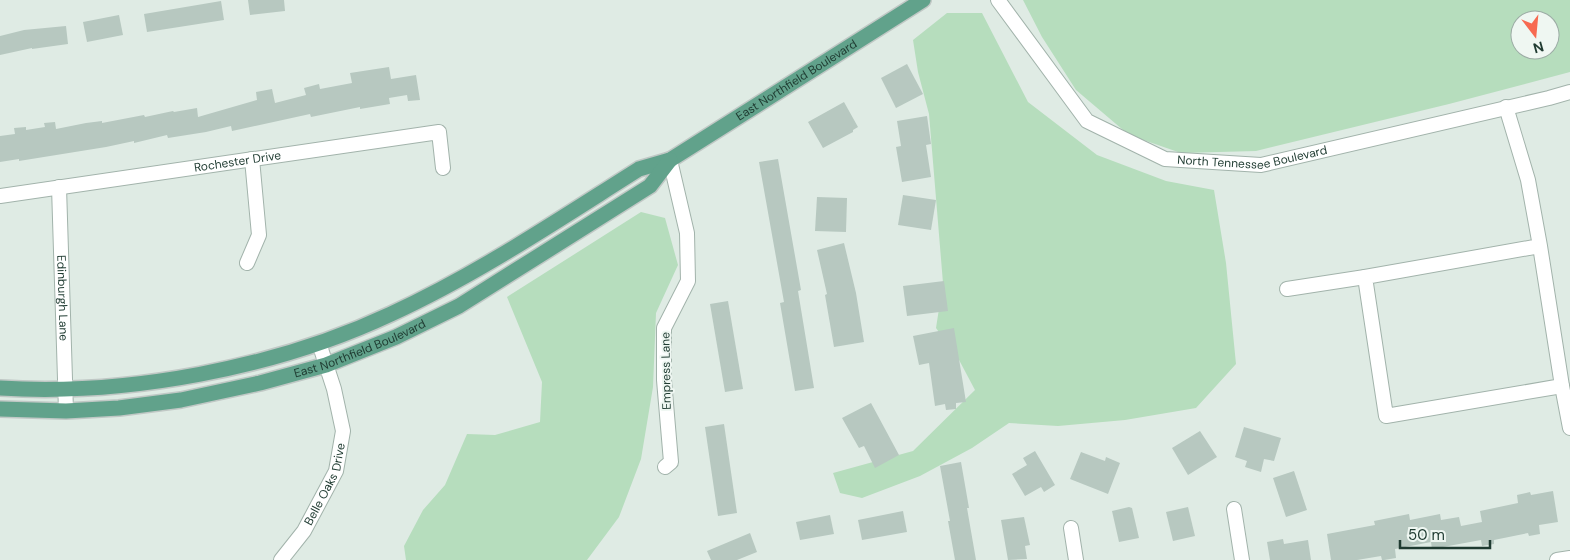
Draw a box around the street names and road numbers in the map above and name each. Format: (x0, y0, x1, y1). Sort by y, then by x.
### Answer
street label: East Northfield Boulevard (733, 36, 860, 124)
street label: North Tennessee Boulevard (1177, 142, 1329, 173)
street label: Rochester Drive (193, 147, 282, 176)
street label: Edinburgh Lane (53, 255, 72, 341)
street label: East Northfield Boulevard (292, 316, 428, 381)
street label: Empress Lane (657, 332, 675, 410)
street label: Belle Oaks Drive (301, 442, 349, 528)

